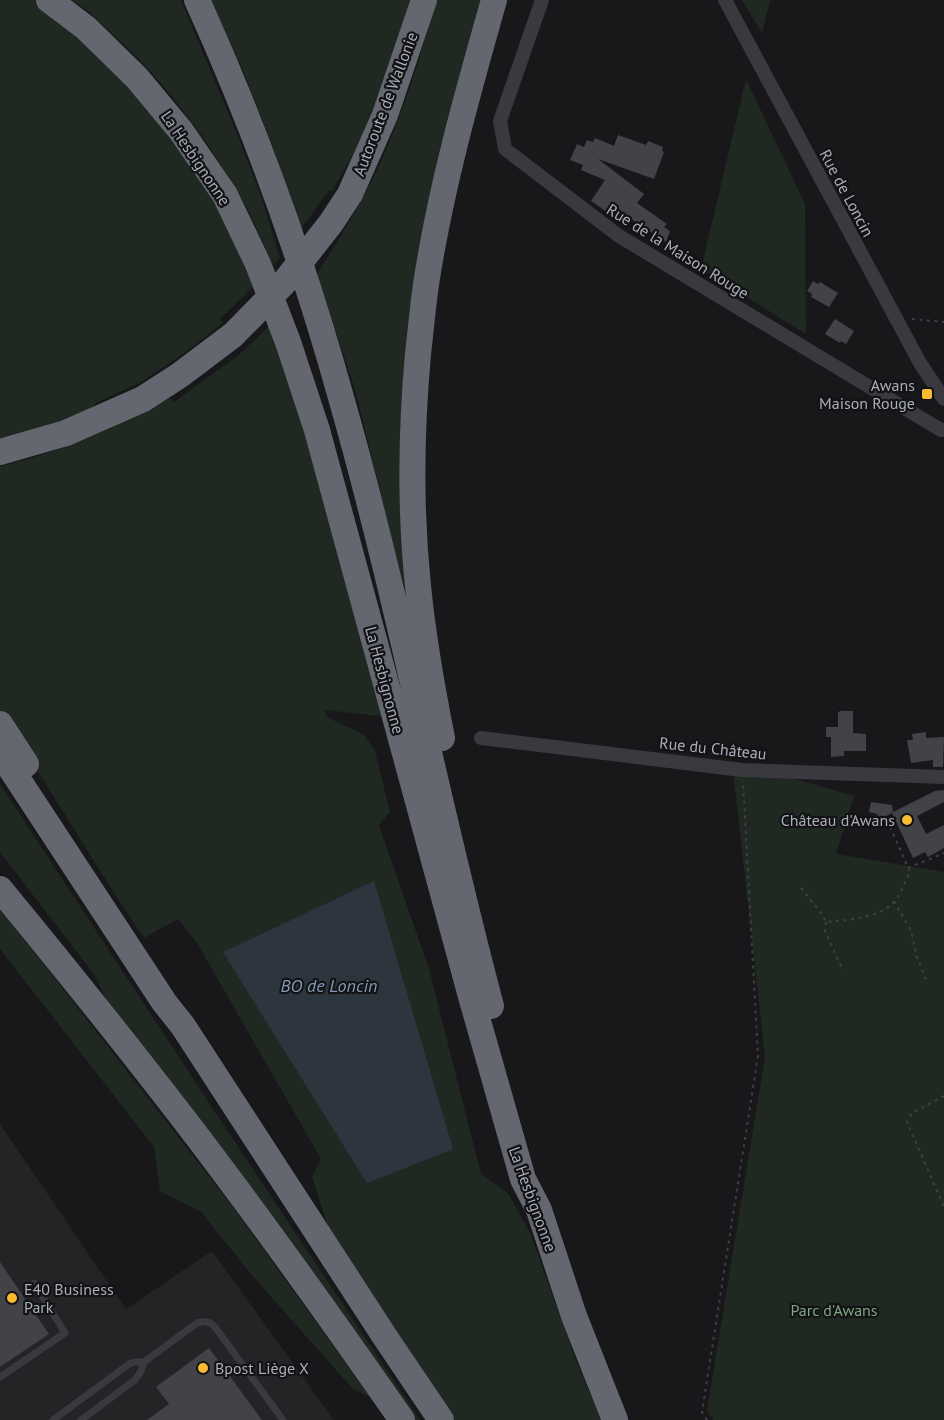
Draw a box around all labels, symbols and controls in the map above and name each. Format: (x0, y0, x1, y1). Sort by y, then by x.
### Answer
street label: Autoroute de Wallonie (348, 29, 422, 179)
street label: La Hesbignonne (157, 107, 235, 209)
street label: Rue de Loncin (816, 146, 878, 240)
street label: Rue de la Maison Rouge (603, 199, 753, 303)
place label: Awans Maison Rouge (819, 375, 915, 413)
marker: Awans Maison Rouge (920, 387, 934, 401)
street label: La Hesbignonne (361, 624, 409, 736)
street label: Rue du Château (658, 732, 768, 764)
place label: Château d'Awans (781, 810, 895, 830)
marker: Château d'Awans (900, 813, 914, 827)
water label: BO de Loncin (280, 974, 378, 997)
street label: La Hesbignonne (505, 1144, 561, 1254)
place label: E40 Business Park (24, 1279, 114, 1317)
marker: E40 Business Park (5, 1291, 19, 1305)
park label: Parc d'Awans (790, 1300, 878, 1320)
place label: Bpost Liège X (215, 1358, 309, 1378)
marker: Bpost Liège X (196, 1361, 210, 1375)

